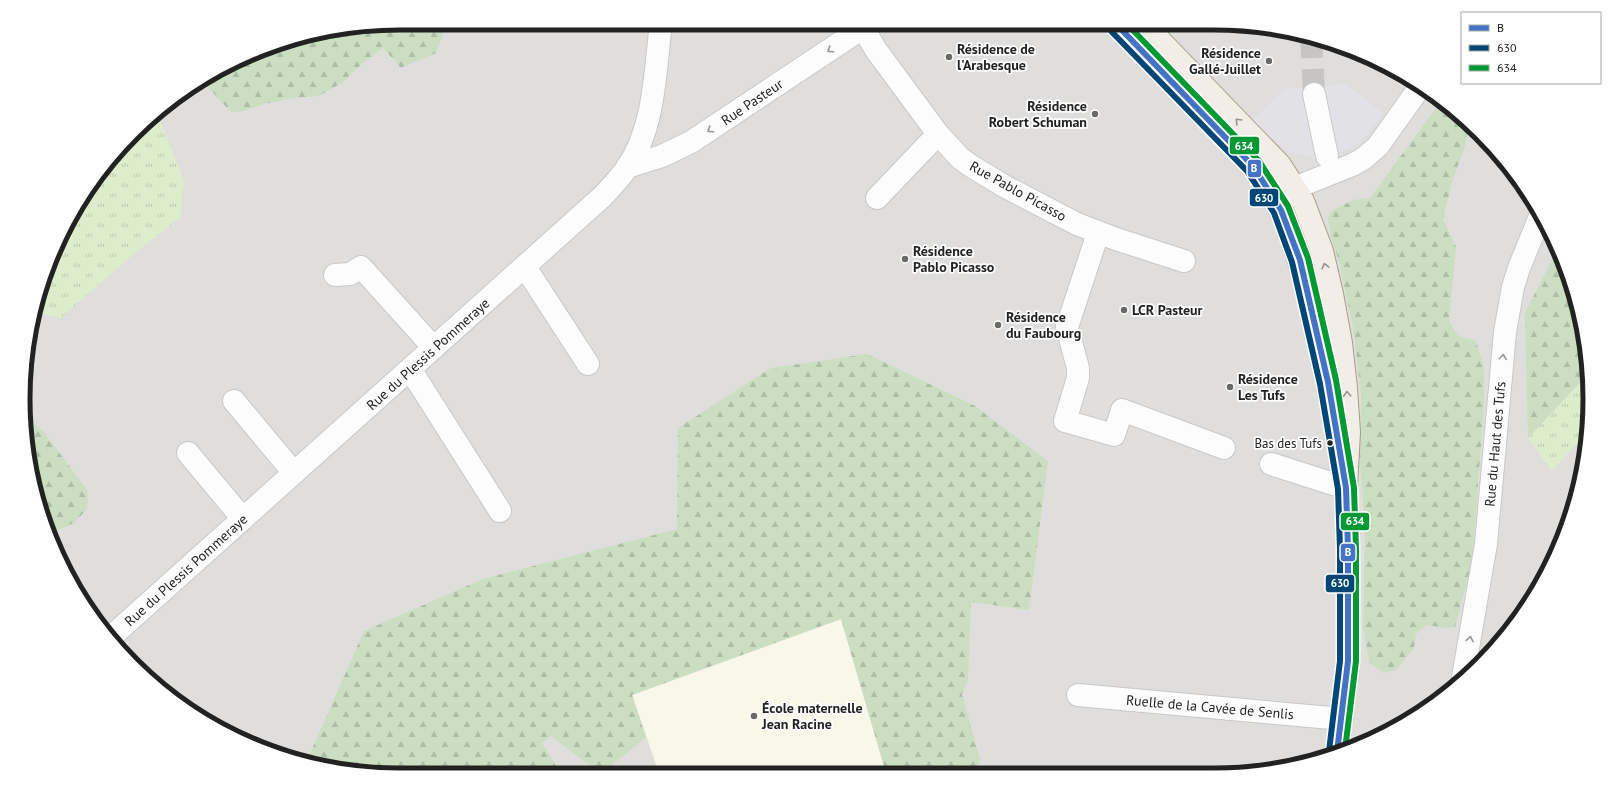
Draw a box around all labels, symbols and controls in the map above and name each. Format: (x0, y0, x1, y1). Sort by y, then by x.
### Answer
legend (1461, 12, 1601, 84)
text: B (1497, 20, 1504, 35)
place label: Résidence de l'Arabesque (957, 40, 1035, 74)
text: 630 (1497, 40, 1517, 55)
place label: Résidence Gallé-Juillet (1189, 44, 1261, 78)
one-way arrow (827, 45, 834, 53)
marker: Résidence de l'Arabesque (944, 52, 954, 62)
marker: Résidence Gallé-Juillet (1264, 56, 1274, 66)
text: 634 (1497, 60, 1517, 75)
street label: Rue Pasteur (718, 75, 787, 129)
place label: Résidence Robert Schuman (989, 97, 1087, 131)
marker: Résidence Robert Schuman (1090, 109, 1100, 119)
one-way arrow (1235, 118, 1243, 126)
one-way arrow (707, 125, 714, 133)
line badge: 634 (1229, 136, 1260, 155)
text: 634 (1235, 139, 1254, 153)
street label: Rue Pablo Picasso (966, 157, 1070, 225)
line badge: B (1247, 159, 1262, 178)
text: B (1251, 161, 1258, 175)
line badge: 630 (1249, 188, 1279, 207)
text: 630 (1255, 191, 1273, 205)
place label: Résidence Pablo Picasso (913, 242, 995, 276)
marker: Résidence Pablo Picasso (900, 254, 910, 264)
one-way arrow (1322, 262, 1330, 269)
street label: Rue du Plessis Pommeraye (363, 294, 493, 414)
place label: LCR Pasteur (1132, 301, 1203, 319)
marker: LCR Pasteur (1119, 305, 1129, 315)
place label: Résidence du Faubourg (1006, 308, 1081, 342)
marker: Résidence du Faubourg (993, 320, 1003, 330)
one-way arrow (1498, 354, 1507, 360)
place label: Résidence Les Tufs (1238, 370, 1298, 404)
street label: Rue du Haut des Tufs (1481, 380, 1509, 507)
marker: Résidence Les Tufs (1225, 382, 1235, 392)
one-way arrow (1342, 391, 1351, 397)
place label: Bas des Tufs (1254, 435, 1322, 452)
marker: Bas des Tufs (1325, 438, 1335, 448)
street label: Rue du Plessis Pommeraye (121, 510, 251, 630)
line badge: 634 (1340, 512, 1370, 531)
text: 634 (1346, 514, 1365, 528)
line badge: B (1340, 543, 1356, 562)
text: B (1345, 545, 1352, 559)
line badge: 630 (1325, 574, 1355, 593)
text: 630 (1331, 576, 1349, 590)
one-way arrow (1465, 636, 1474, 642)
street label: Ruelle de la Cavée de Senlis (1125, 691, 1295, 723)
place label: École maternelle Jean Racine (761, 699, 863, 733)
marker: École maternelle Jean Racine (749, 711, 759, 721)

